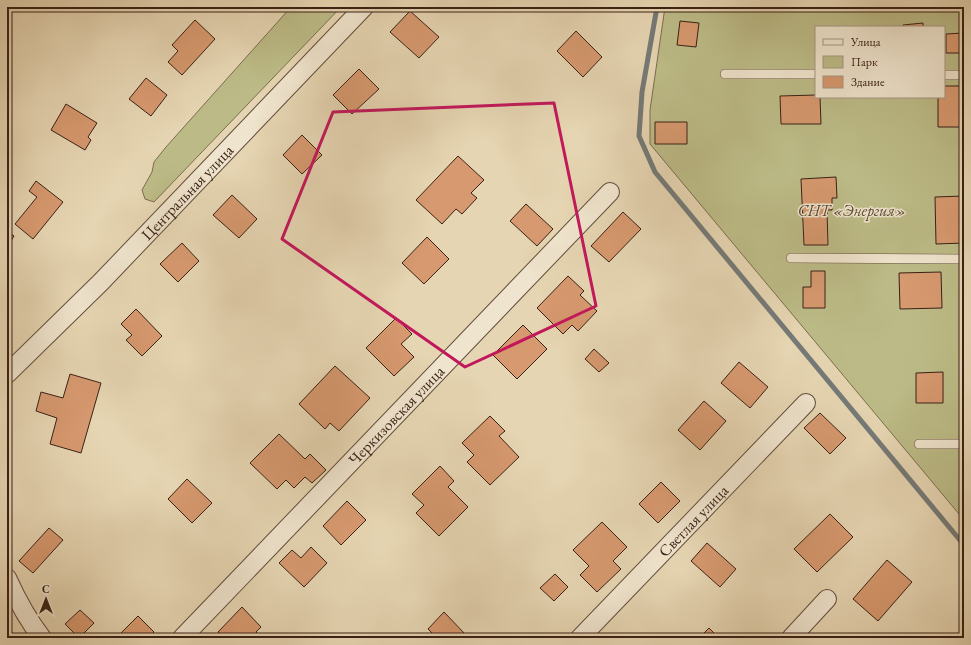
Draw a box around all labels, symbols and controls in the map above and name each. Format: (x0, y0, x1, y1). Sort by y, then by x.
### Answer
legend (815, 26, 945, 98)
text: Улица (850, 34, 881, 50)
text: Парк (851, 54, 878, 70)
text: Здание (851, 74, 885, 90)
street label: Центральная улица (137, 140, 238, 245)
park label: СНТ «Энергия» (798, 200, 906, 221)
street label: Черкизовская улица (344, 361, 449, 470)
street label: Светлая улица (654, 480, 733, 561)
north arrow (26, 579, 66, 619)
text: С (42, 582, 50, 596)

